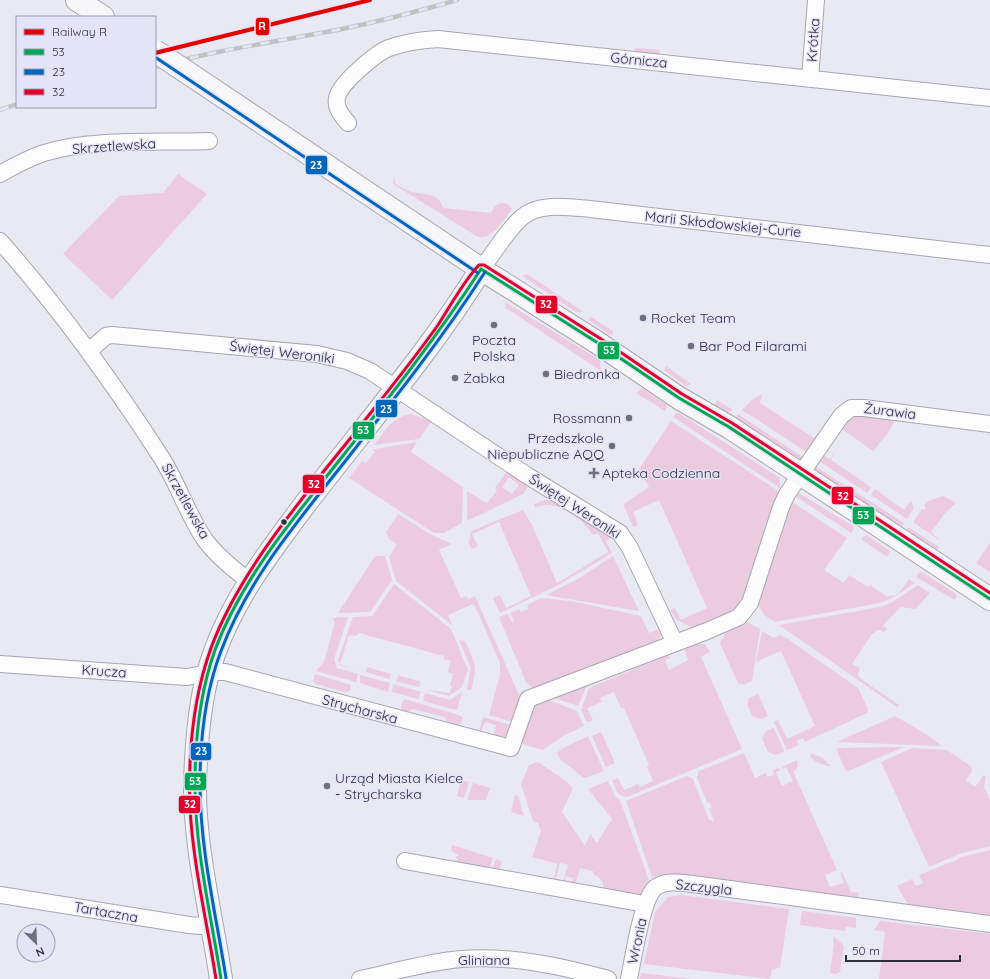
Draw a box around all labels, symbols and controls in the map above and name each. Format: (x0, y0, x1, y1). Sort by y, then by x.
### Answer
legend (16, 16, 156, 108)
line badge: R (255, 17, 270, 36)
street label: Krótka (802, 17, 824, 63)
text: R (258, 19, 266, 33)
text: Railway R (52, 24, 107, 39)
text: 53 (52, 44, 65, 59)
street label: Górnicza (610, 48, 668, 72)
text: 23 (52, 64, 65, 79)
text: 32 (52, 84, 65, 99)
street label: Skrzetlewska (72, 134, 156, 158)
line badge: 23 (305, 155, 328, 175)
text: 23 (310, 158, 322, 172)
street label: Marii Skłodowskiej-Curie (644, 207, 802, 241)
line badge: 32 (535, 295, 558, 314)
text: 32 (540, 297, 552, 311)
place label: Rocket Team (651, 309, 736, 327)
marker: Rocket Team (638, 313, 648, 323)
marker: Poczta Polska (489, 320, 499, 330)
place label: Poczta Polska (472, 331, 516, 365)
street label: Świętej Weroniki (228, 337, 336, 367)
place label: Bar Pod Filarami (699, 337, 807, 355)
line badge: 53 (597, 341, 620, 360)
marker: Bar Pod Filarami (686, 341, 696, 351)
text: 53 (603, 343, 615, 357)
place label: Biedronka (554, 365, 620, 383)
place label: Żabka (463, 369, 505, 387)
marker: Biedronka (541, 369, 551, 379)
marker: Żabka (450, 373, 460, 383)
line badge: 23 (375, 399, 398, 418)
street label: Żurawia (863, 399, 917, 423)
text: 23 (380, 402, 392, 416)
place label: Rossmann (553, 409, 621, 427)
marker: Rossmann (624, 413, 634, 423)
line badge: 53 (352, 421, 375, 440)
text: 53 (357, 423, 369, 437)
place label: Przedszkole Niepubliczne AQQ (487, 429, 605, 463)
marker: Przedszkole Niepubliczne AQQ (607, 441, 617, 451)
street label: Skrzetlewska (158, 460, 214, 542)
place label: Apteka Codzienna (602, 464, 720, 482)
marker: Apteka Codzienna (589, 468, 599, 478)
street label: Świętej Weroniki (526, 470, 624, 542)
line badge: 32 (302, 474, 325, 494)
text: 32 (308, 477, 320, 491)
line badge: 32 (831, 486, 854, 505)
text: 32 (837, 489, 849, 503)
line badge: 53 (852, 506, 875, 525)
text: 53 (857, 508, 869, 522)
unlabelled marker (279, 517, 289, 527)
street label: Krucza (81, 660, 127, 682)
street label: Strycharska (320, 690, 400, 728)
line badge: 23 (190, 742, 212, 761)
text: 23 (195, 744, 207, 758)
place label: Urząd Miasta Kielce - Strycharska (335, 769, 463, 803)
line badge: 53 (184, 772, 207, 791)
text: 53 (189, 774, 201, 788)
marker: Urząd Miasta Kielce - Strycharska (322, 781, 332, 791)
line badge: 32 (178, 795, 201, 814)
text: 32 (184, 797, 196, 811)
street label: Szczygla (675, 875, 733, 899)
street label: Tartaczna (73, 898, 139, 926)
street label: Wronia (623, 916, 651, 966)
north arrow (16, 923, 56, 963)
scale bar (846, 937, 960, 963)
text: 50 m (852, 943, 880, 958)
text: N (34, 944, 47, 960)
street label: Gliniana (458, 951, 510, 969)

